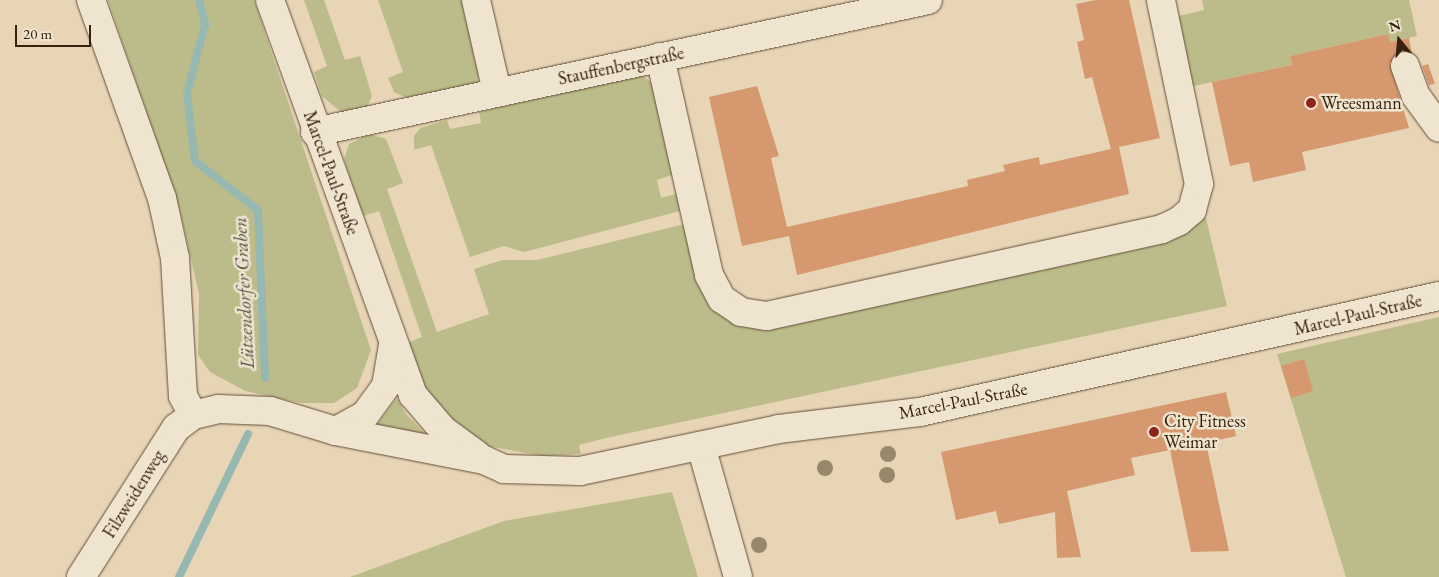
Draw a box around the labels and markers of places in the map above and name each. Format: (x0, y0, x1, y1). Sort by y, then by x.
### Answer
place label: Wreesmann (1321, 92, 1402, 114)
marker: Wreesmann (1305, 97, 1317, 109)
place label: City Fitness Weimar (1164, 411, 1246, 454)
marker: City Fitness Weimar (1148, 426, 1160, 438)

